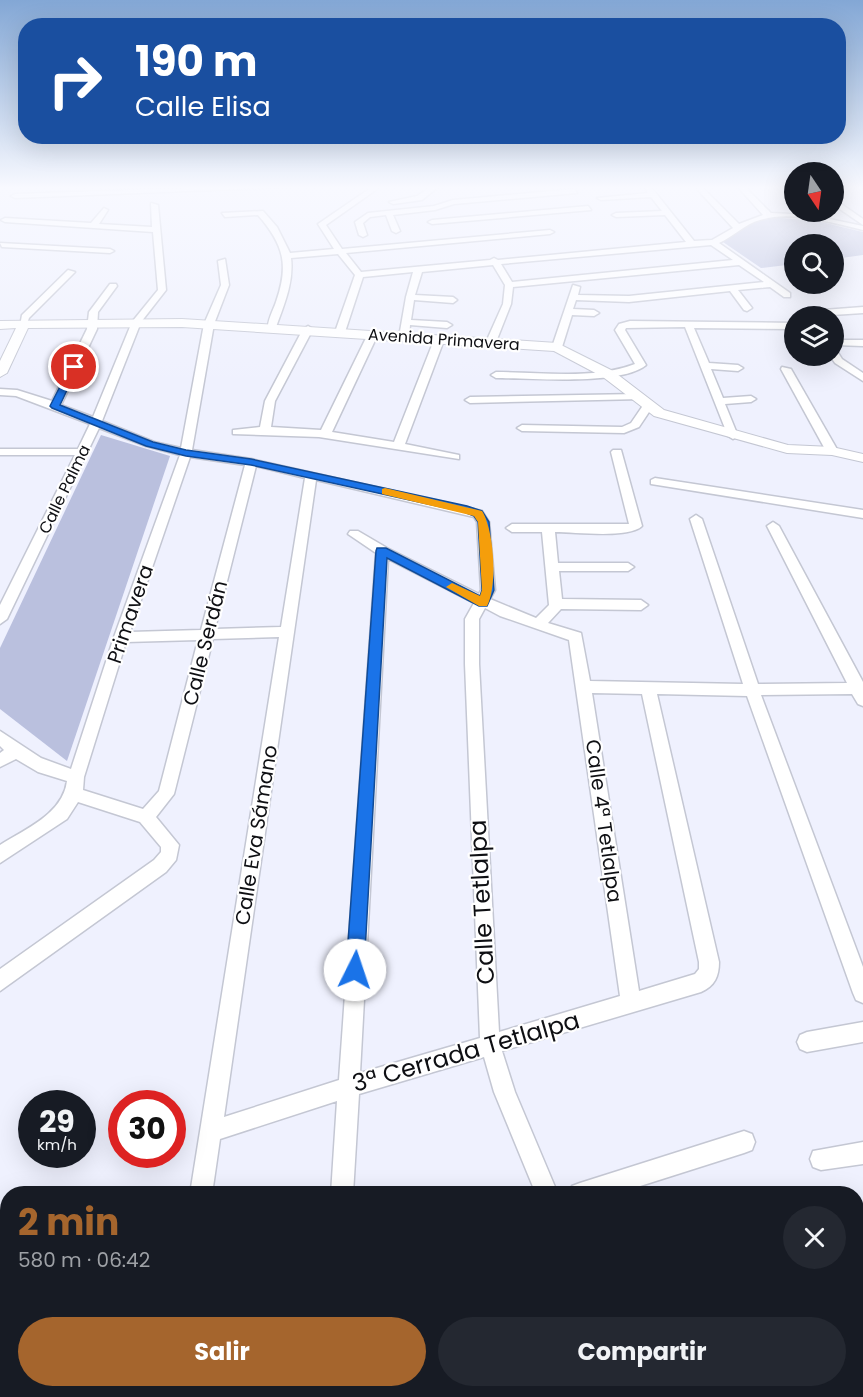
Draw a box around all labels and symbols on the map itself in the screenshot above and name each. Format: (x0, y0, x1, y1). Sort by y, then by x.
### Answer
north arrow (784, 162, 844, 222)
street label: Avenida Primavera (367, 323, 521, 356)
pin (48, 341, 99, 392)
street label: Calle Palma (33, 441, 96, 538)
street label: Primavera (100, 561, 160, 667)
street label: Calle Serdán (176, 578, 234, 708)
street label: Calle 4ª Tetlalpa (579, 738, 629, 904)
street label: Calle Eva Sámano (228, 743, 284, 927)
street label: Calle Tetlalpa (461, 819, 502, 985)
position arrow (323, 938, 387, 1002)
street label: 3ª Cerrada Tetlalpa (348, 1003, 583, 1100)
speed limit sign: 30 (108, 1090, 186, 1168)

